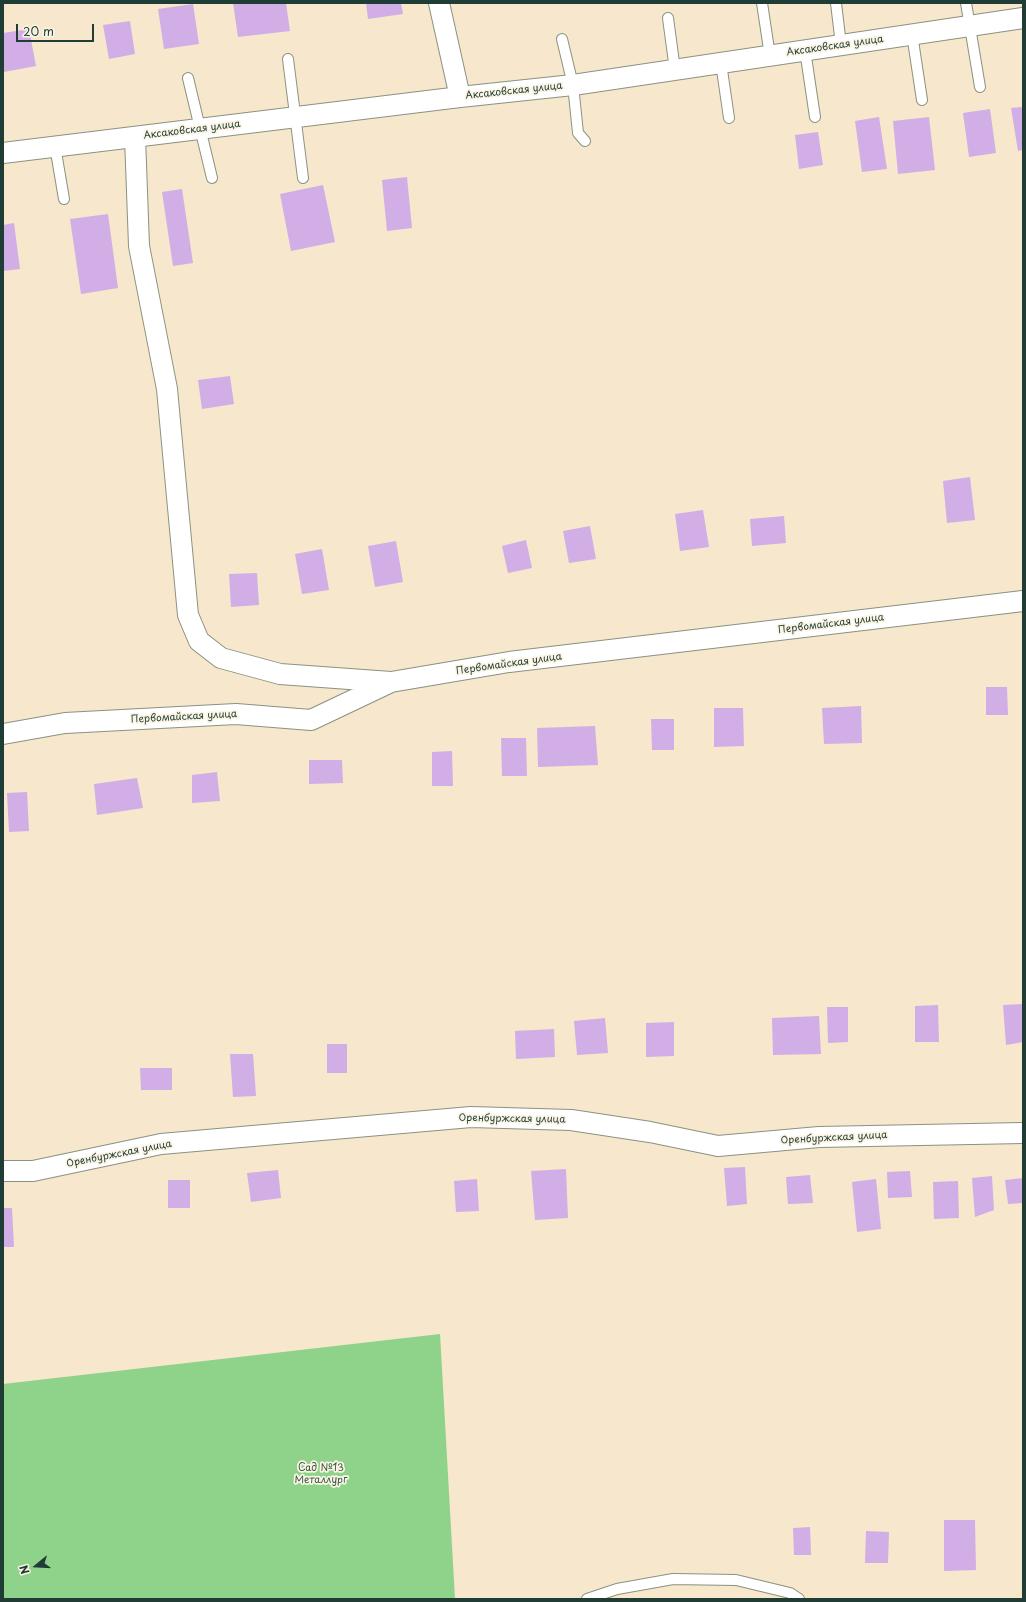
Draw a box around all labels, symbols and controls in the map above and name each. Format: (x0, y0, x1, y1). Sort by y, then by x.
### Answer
scale bar (18, 16, 96, 42)
text: 20 m (23, 22, 54, 40)
street label: Аксаковская улица (786, 33, 884, 59)
street label: Аксаковская улица (465, 80, 563, 102)
street label: Аксаковская улица (143, 118, 241, 142)
street label: Первомайская улица (777, 612, 885, 636)
street label: Первомайская улица (455, 651, 563, 677)
street label: Первомайская улица (130, 708, 238, 726)
street label: Оренбуржская улица (458, 1112, 566, 1126)
street label: Оренбуржская улица (780, 1129, 888, 1147)
street label: Оренбуржская улица (65, 1138, 173, 1170)
park label: Сад №13 Металлург (295, 1462, 347, 1486)
north arrow (16, 1546, 56, 1586)
text: N (15, 1563, 34, 1577)

